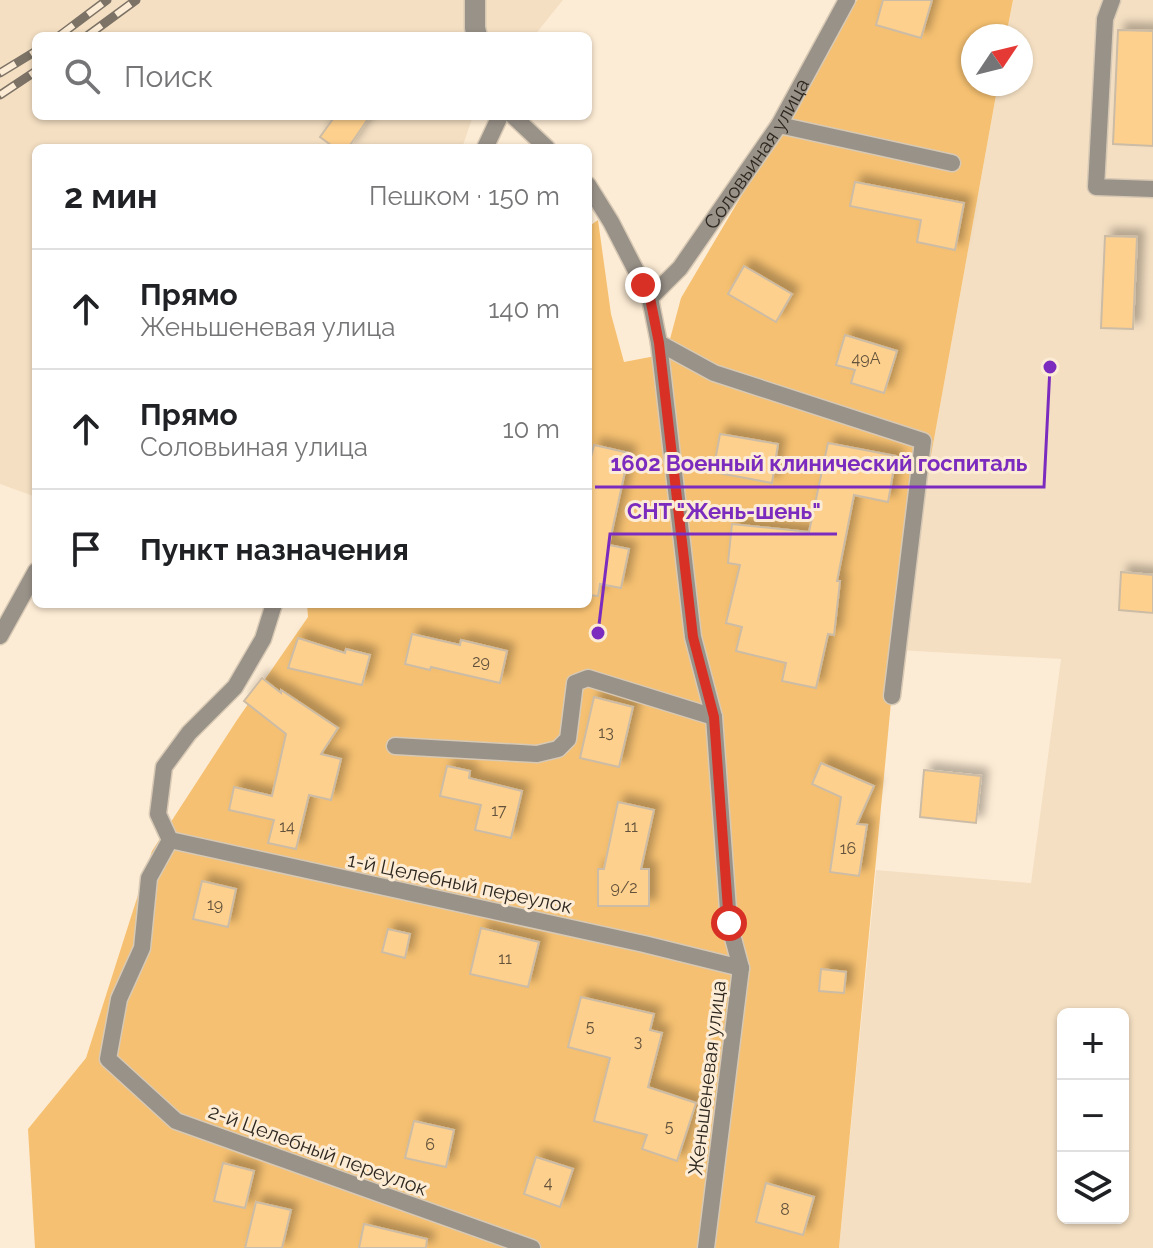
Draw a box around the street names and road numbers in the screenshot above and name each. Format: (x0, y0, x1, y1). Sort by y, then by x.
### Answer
street label: Соловьиная улица (699, 74, 814, 234)
street label: 1-й Целебный переулок (345, 847, 575, 919)
street label: Женьшеневая улица (683, 979, 731, 1177)
street label: 2-й Целебный переулок (205, 1099, 431, 1201)

